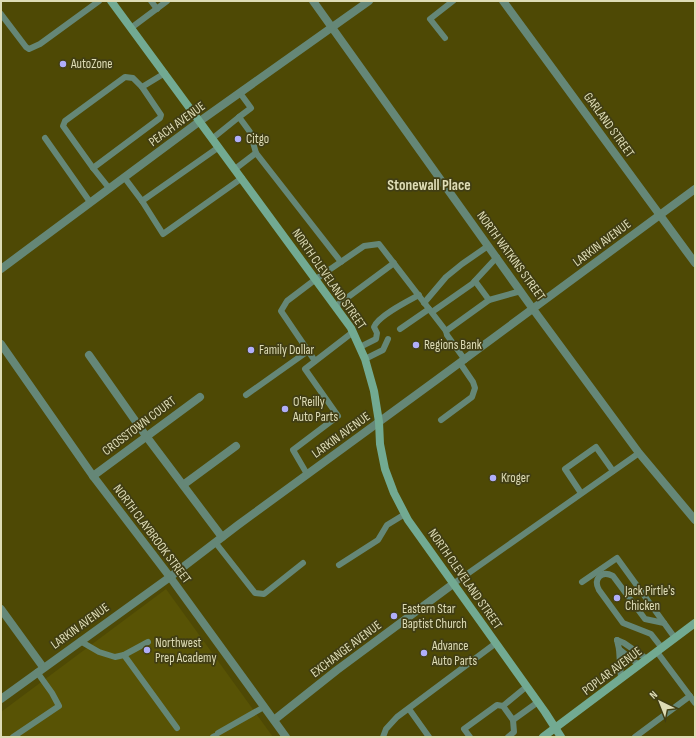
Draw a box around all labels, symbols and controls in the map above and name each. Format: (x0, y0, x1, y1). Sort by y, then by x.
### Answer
place label: AutoZone (70, 56, 113, 72)
marker: AutoZone (58, 59, 68, 69)
street label: GARLAND STREET (580, 89, 638, 161)
street label: PEACH AVENUE (146, 98, 208, 150)
place label: Citgo (246, 131, 269, 147)
marker: Citgo (233, 134, 243, 144)
district label: Stonewall Place (387, 176, 471, 195)
street label: NORTH WATKINS STREET (473, 208, 549, 304)
street label: LARKIN AVENUE (570, 216, 634, 270)
street label: NORTH CLEVELAND STREET (288, 226, 370, 332)
place label: Regions Bank (424, 337, 482, 353)
marker: Regions Bank (411, 340, 421, 350)
place label: Family Dollar (259, 342, 315, 358)
marker: Family Dollar (246, 345, 256, 355)
street label: CROSSTOWN COURT (99, 393, 179, 459)
place label: O'Reilly Auto Parts (292, 394, 338, 425)
marker: O'Reilly Auto Parts (280, 404, 290, 414)
street label: LARKIN AVENUE (309, 408, 373, 462)
place label: Kroger (501, 470, 530, 486)
marker: Kroger (488, 473, 498, 483)
street label: NORTH CLAYBROOK STREET (110, 481, 194, 587)
street label: NORTH CLEVELAND STREET (424, 526, 506, 632)
place label: Jack Pirtle's Chicken (624, 583, 675, 614)
marker: Jack Pirtle's Chicken (612, 593, 622, 603)
street label: LARKIN AVENUE (48, 599, 112, 653)
place label: Eastern Star Baptist Church (402, 601, 467, 632)
marker: Eastern Star Baptist Church (389, 611, 399, 621)
street label: EXCHANGE AVENUE (307, 617, 385, 681)
place label: Northwest Prep Academy (155, 635, 216, 666)
place label: Advance Auto Parts (431, 638, 477, 669)
street label: POPLAR AVENUE (579, 643, 645, 699)
marker: Northwest Prep Academy (142, 645, 152, 655)
marker: Advance Auto Parts (419, 648, 429, 658)
north arrow (640, 682, 680, 722)
text: N (647, 688, 660, 702)

